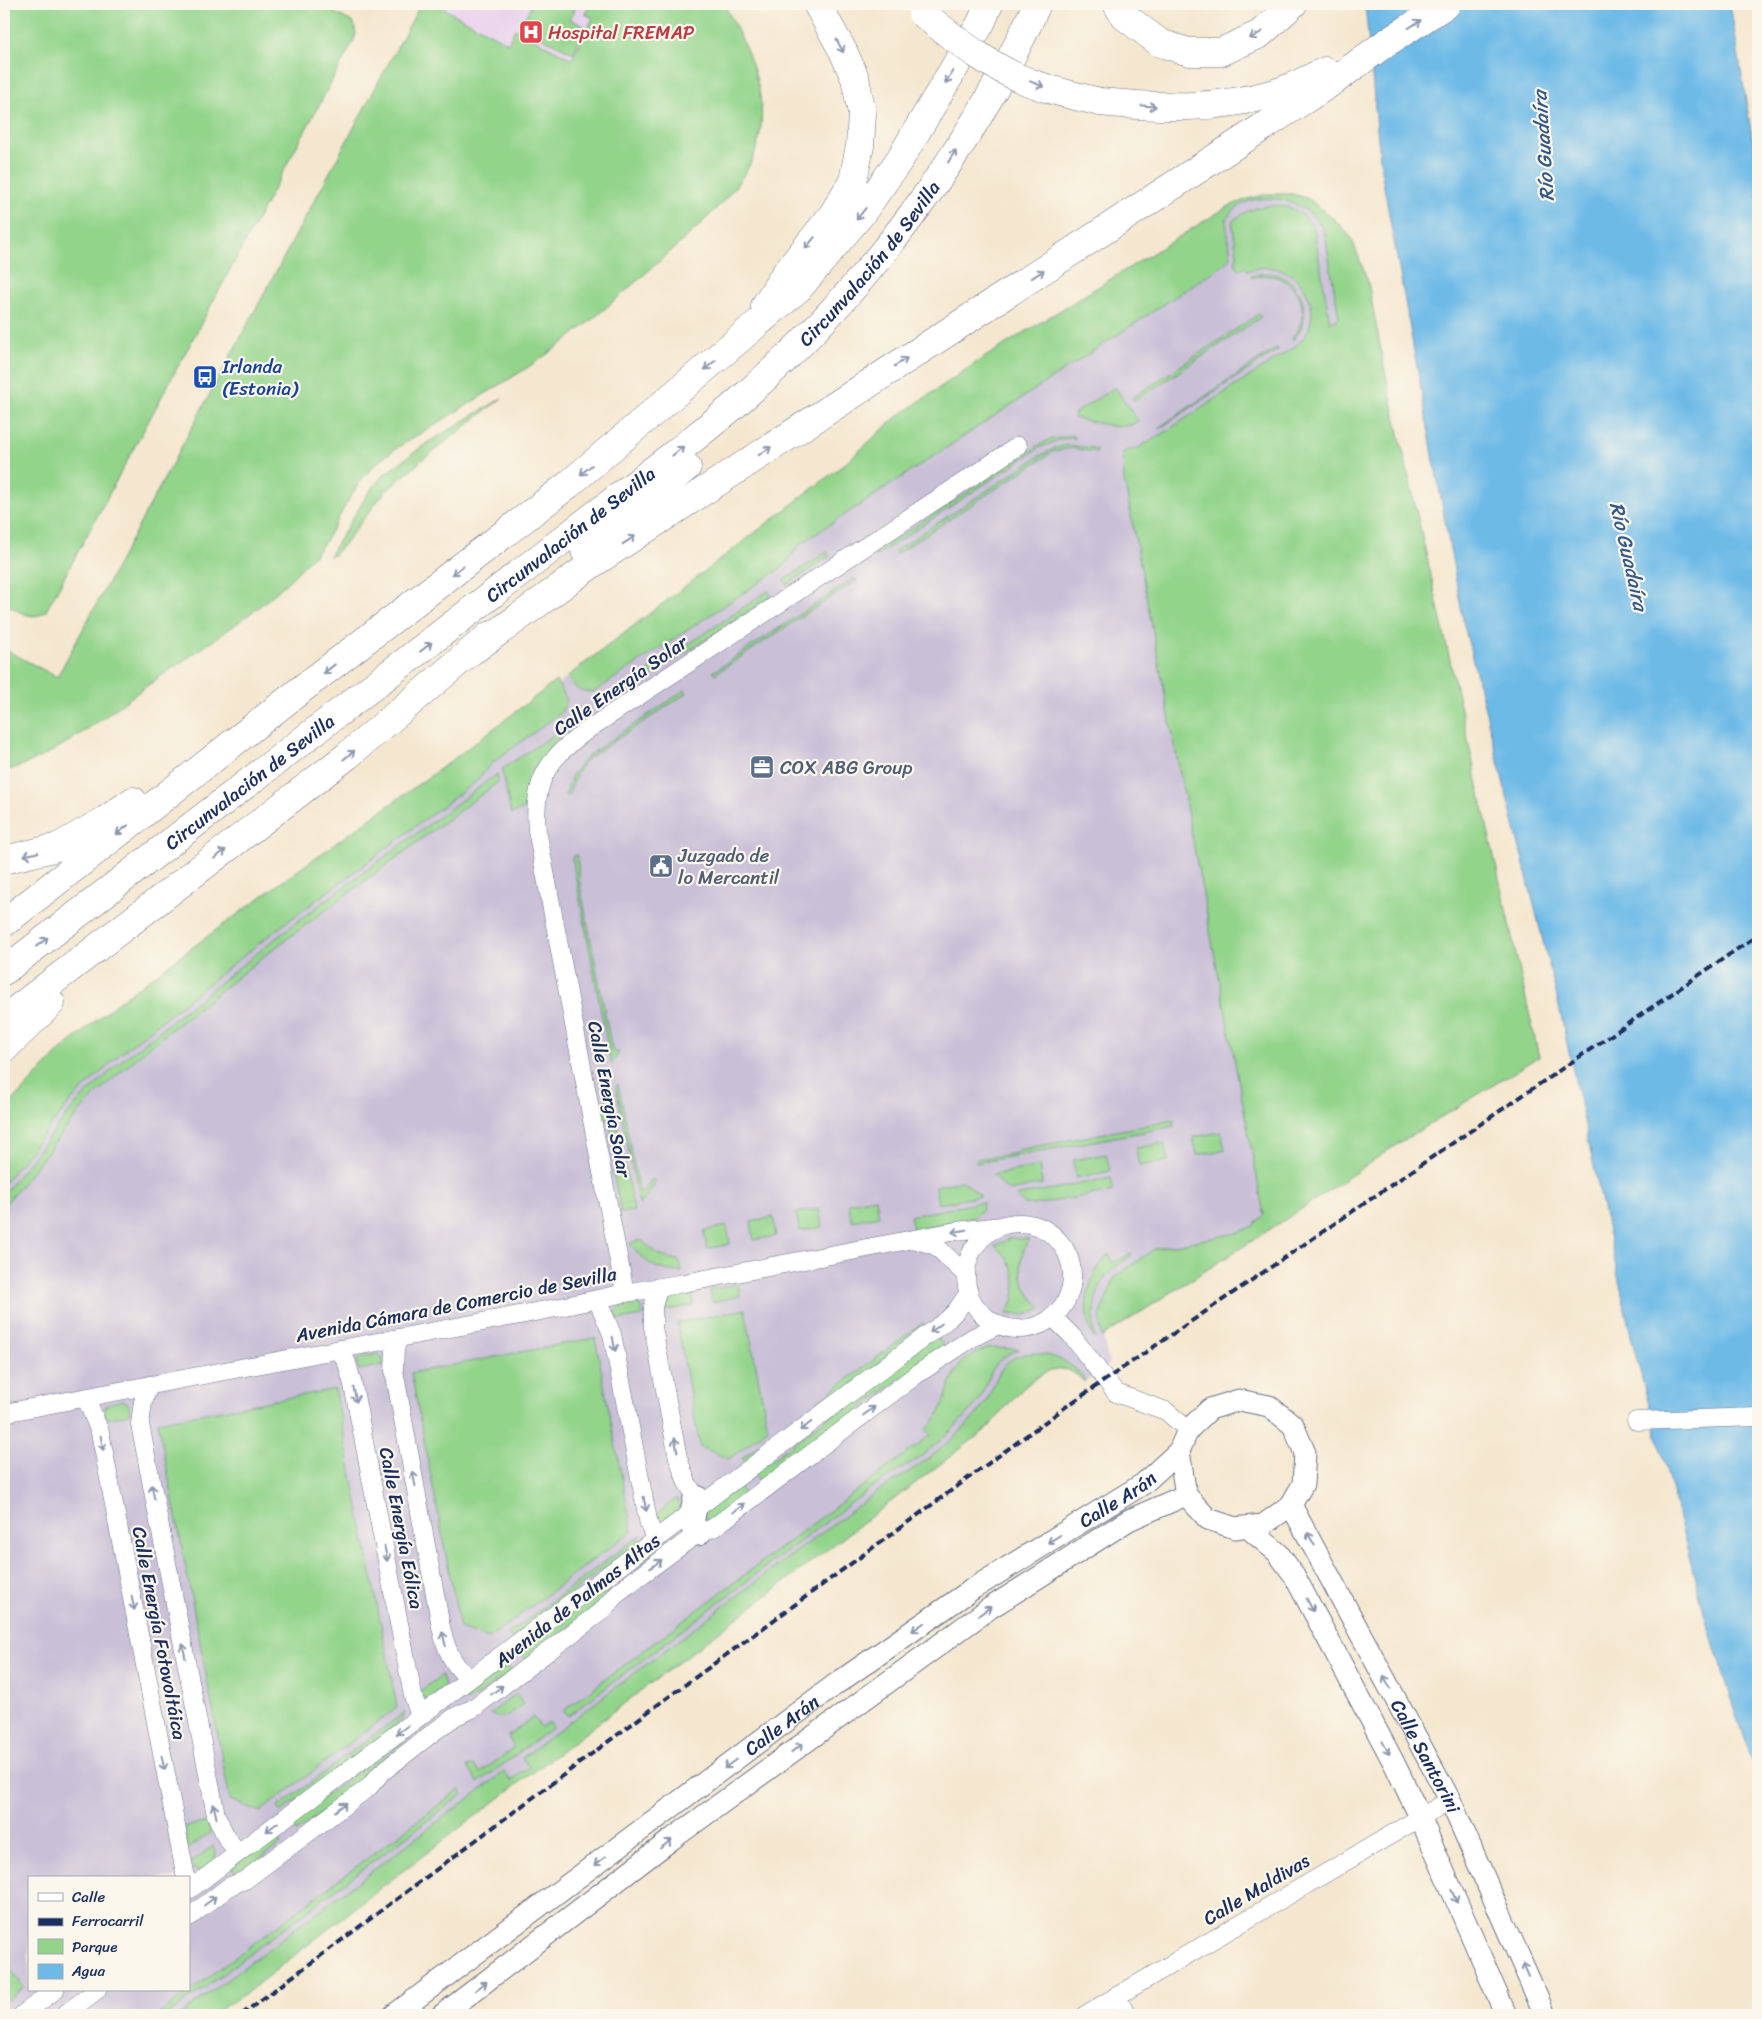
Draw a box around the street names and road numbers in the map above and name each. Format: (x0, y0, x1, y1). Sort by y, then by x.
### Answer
street label: Circunvalación de Sevilla (790, 173, 949, 355)
street label: Circunvalación de Sevilla (478, 458, 663, 611)
street label: Calle Energía Solar (546, 626, 696, 744)
street label: Circunvalación de Sevilla (157, 705, 343, 859)
street label: Calle Energía Solar (578, 1018, 641, 1181)
street label: Avenida Cámara de Comercio de Sevilla (292, 1257, 620, 1352)
street label: Calle Energía Eólica (370, 1444, 433, 1612)
street label: Calle Arán (1072, 1463, 1165, 1537)
street label: Calle Energía Fotovoltáica (123, 1524, 196, 1743)
street label: Avenida de Palmas Altas (486, 1524, 668, 1677)
street label: Calle Arán (737, 1686, 826, 1765)
street label: Calle Santorini (1382, 1693, 1470, 1819)
street label: Calle Maldivas (1197, 1844, 1316, 1934)

